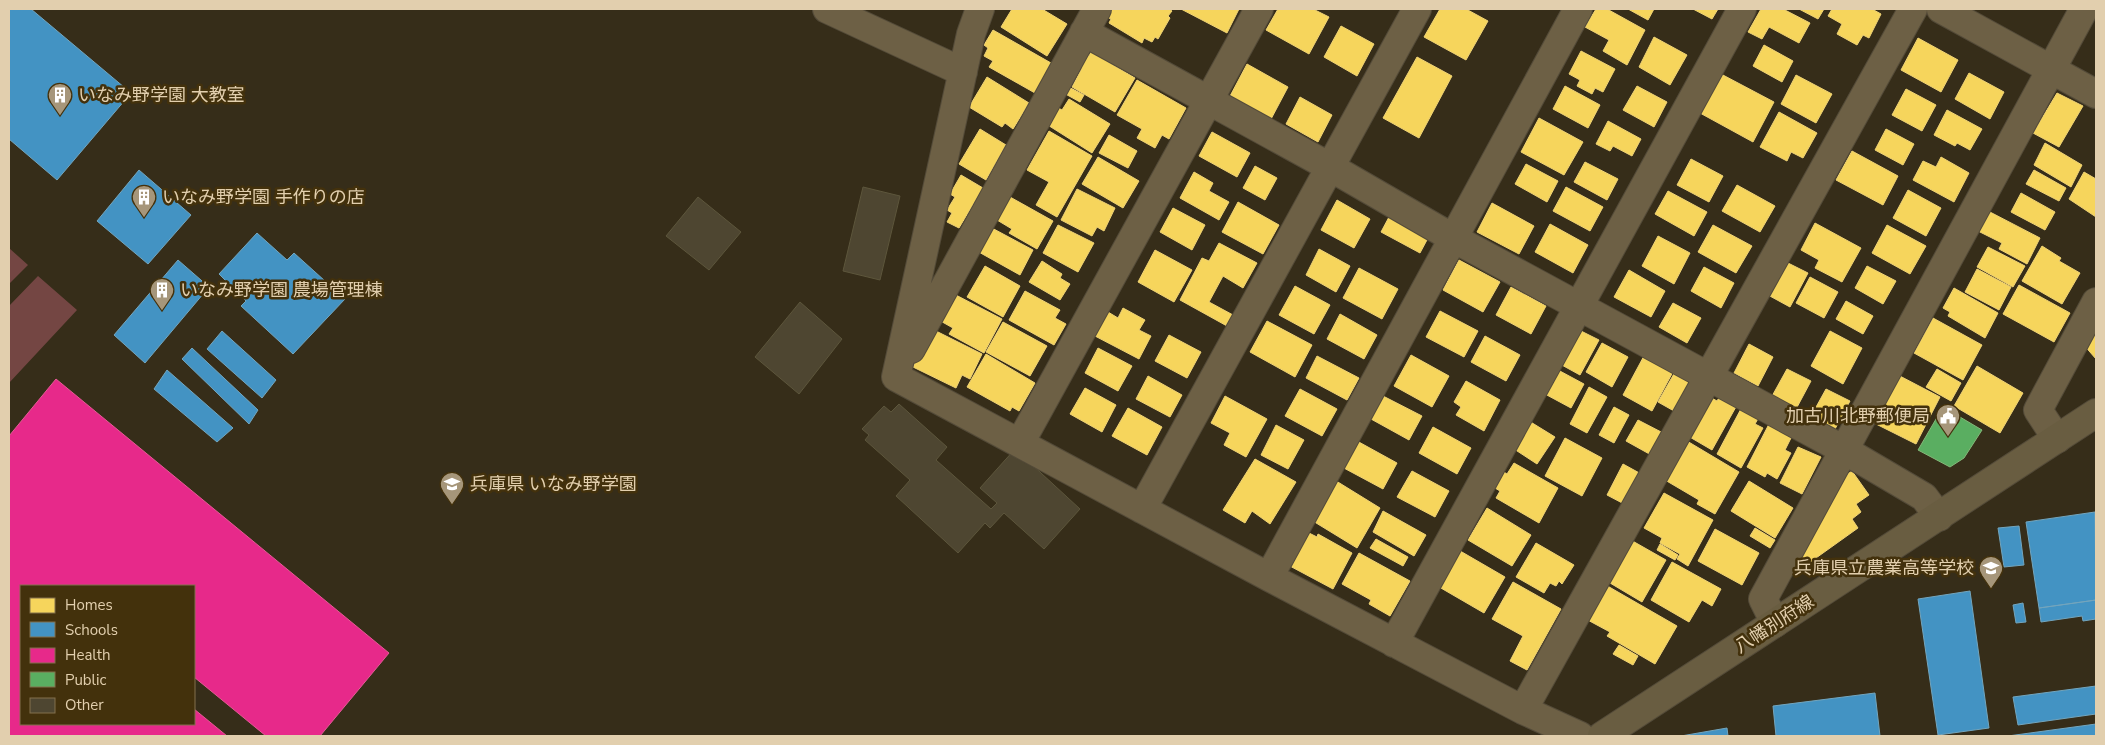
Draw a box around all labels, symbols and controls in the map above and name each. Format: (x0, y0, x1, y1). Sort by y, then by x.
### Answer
building icon: いなみ野学園 大教室 (47, 82, 73, 116)
place label: いなみ野学園 大教室 (78, 83, 245, 107)
building icon: いなみ野学園 手作りの店 (131, 184, 157, 218)
place label: いなみ野学園 手作りの店 (162, 185, 365, 209)
building icon: いなみ野学園 農場管理棟 (149, 277, 175, 311)
place label: いなみ野学園 農場管理棟 (180, 278, 383, 302)
public building icon: 加古川北野郵便局 (1935, 403, 1961, 437)
place label: 加古川北野郵便局 (1786, 404, 1930, 428)
school or university icon: 兵庫県 いなみ野学園 (439, 471, 465, 505)
place label: 兵庫県 いなみ野学園 (470, 472, 637, 496)
school or university icon: 兵庫県立農業高等学校 (1978, 555, 2004, 589)
place label: 兵庫県立農業高等学校 (1794, 556, 1974, 580)
legend (20, 585, 195, 725)
street label: 八幡別府線 (1730, 589, 1818, 659)
text: Homes (65, 595, 113, 615)
text: Schools (65, 620, 118, 640)
text: Health (65, 645, 110, 665)
text: Public (65, 670, 106, 690)
text: Other (65, 695, 104, 715)

